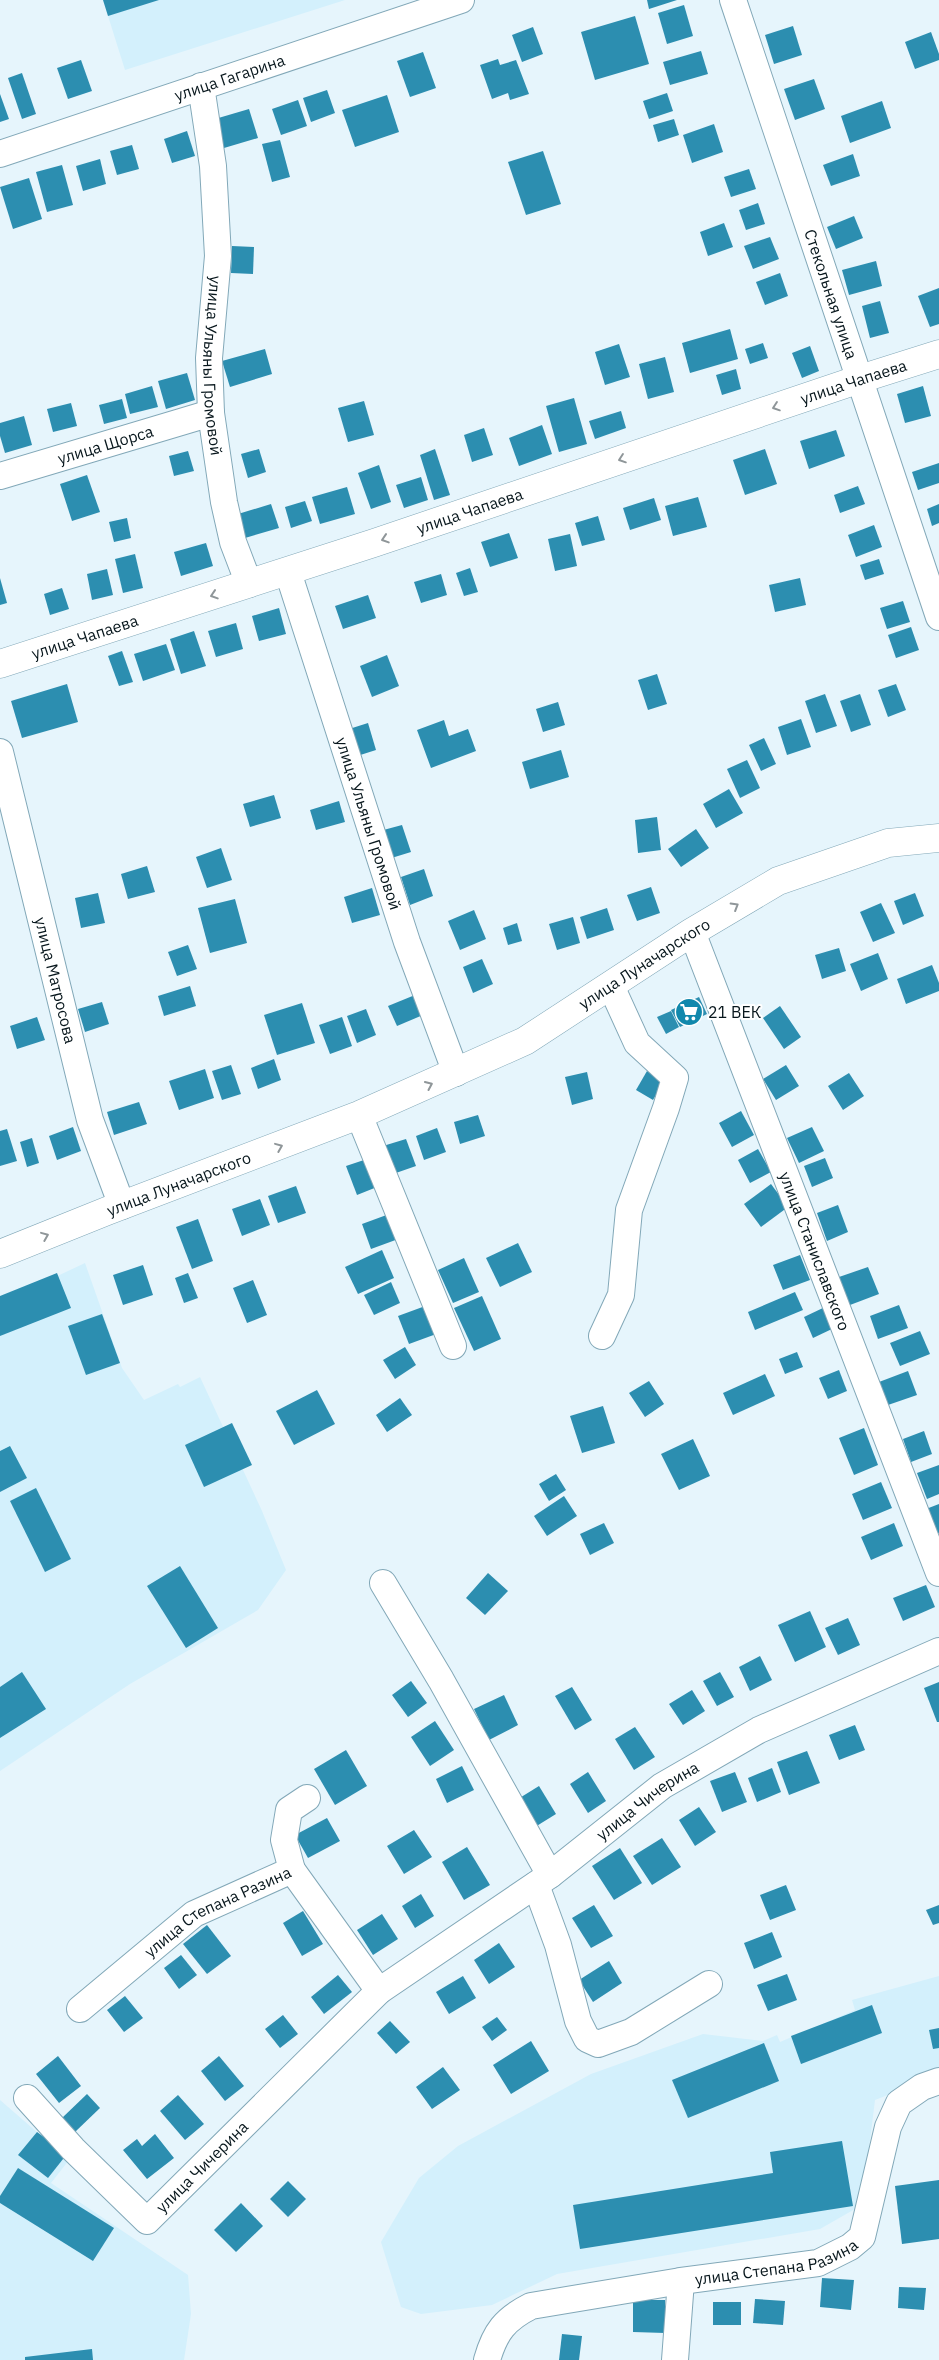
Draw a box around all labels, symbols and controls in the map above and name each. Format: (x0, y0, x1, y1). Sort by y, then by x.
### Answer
street label: улица Гагарина (172, 49, 288, 105)
street label: Стекольная улица (800, 227, 862, 362)
street label: улица Ульяны Громовой (199, 275, 227, 457)
street label: улица Чапаева (798, 355, 910, 408)
one-way arrow (772, 401, 781, 411)
street label: улица Щорса (55, 421, 156, 468)
one-way arrow (619, 454, 627, 464)
street label: улица Чапаева (414, 483, 526, 538)
one-way arrow (382, 534, 390, 544)
one-way arrow (210, 589, 219, 599)
street label: улица Чапаева (29, 610, 141, 663)
street label: улица Ульяны Громовой (332, 735, 406, 912)
one-way arrow (729, 903, 738, 913)
street label: улица Луначарского (575, 914, 714, 1013)
street label: улица Матросова (31, 915, 81, 1046)
supermarket icon: 21 ВЕК (674, 997, 704, 1027)
place label: 21 ВЕК (708, 1002, 761, 1022)
one-way arrow (424, 1080, 433, 1091)
one-way arrow (274, 1143, 283, 1153)
street label: улица Луначарского (104, 1147, 254, 1220)
street label: улица Станиславского (775, 1169, 855, 1333)
one-way arrow (40, 1232, 49, 1242)
street label: улица Чичерина (592, 1757, 703, 1844)
street label: улица Степана Разина (140, 1862, 294, 1961)
street label: улица Чичерина (151, 2116, 252, 2217)
street label: улица Степана Разина (694, 2234, 862, 2289)

